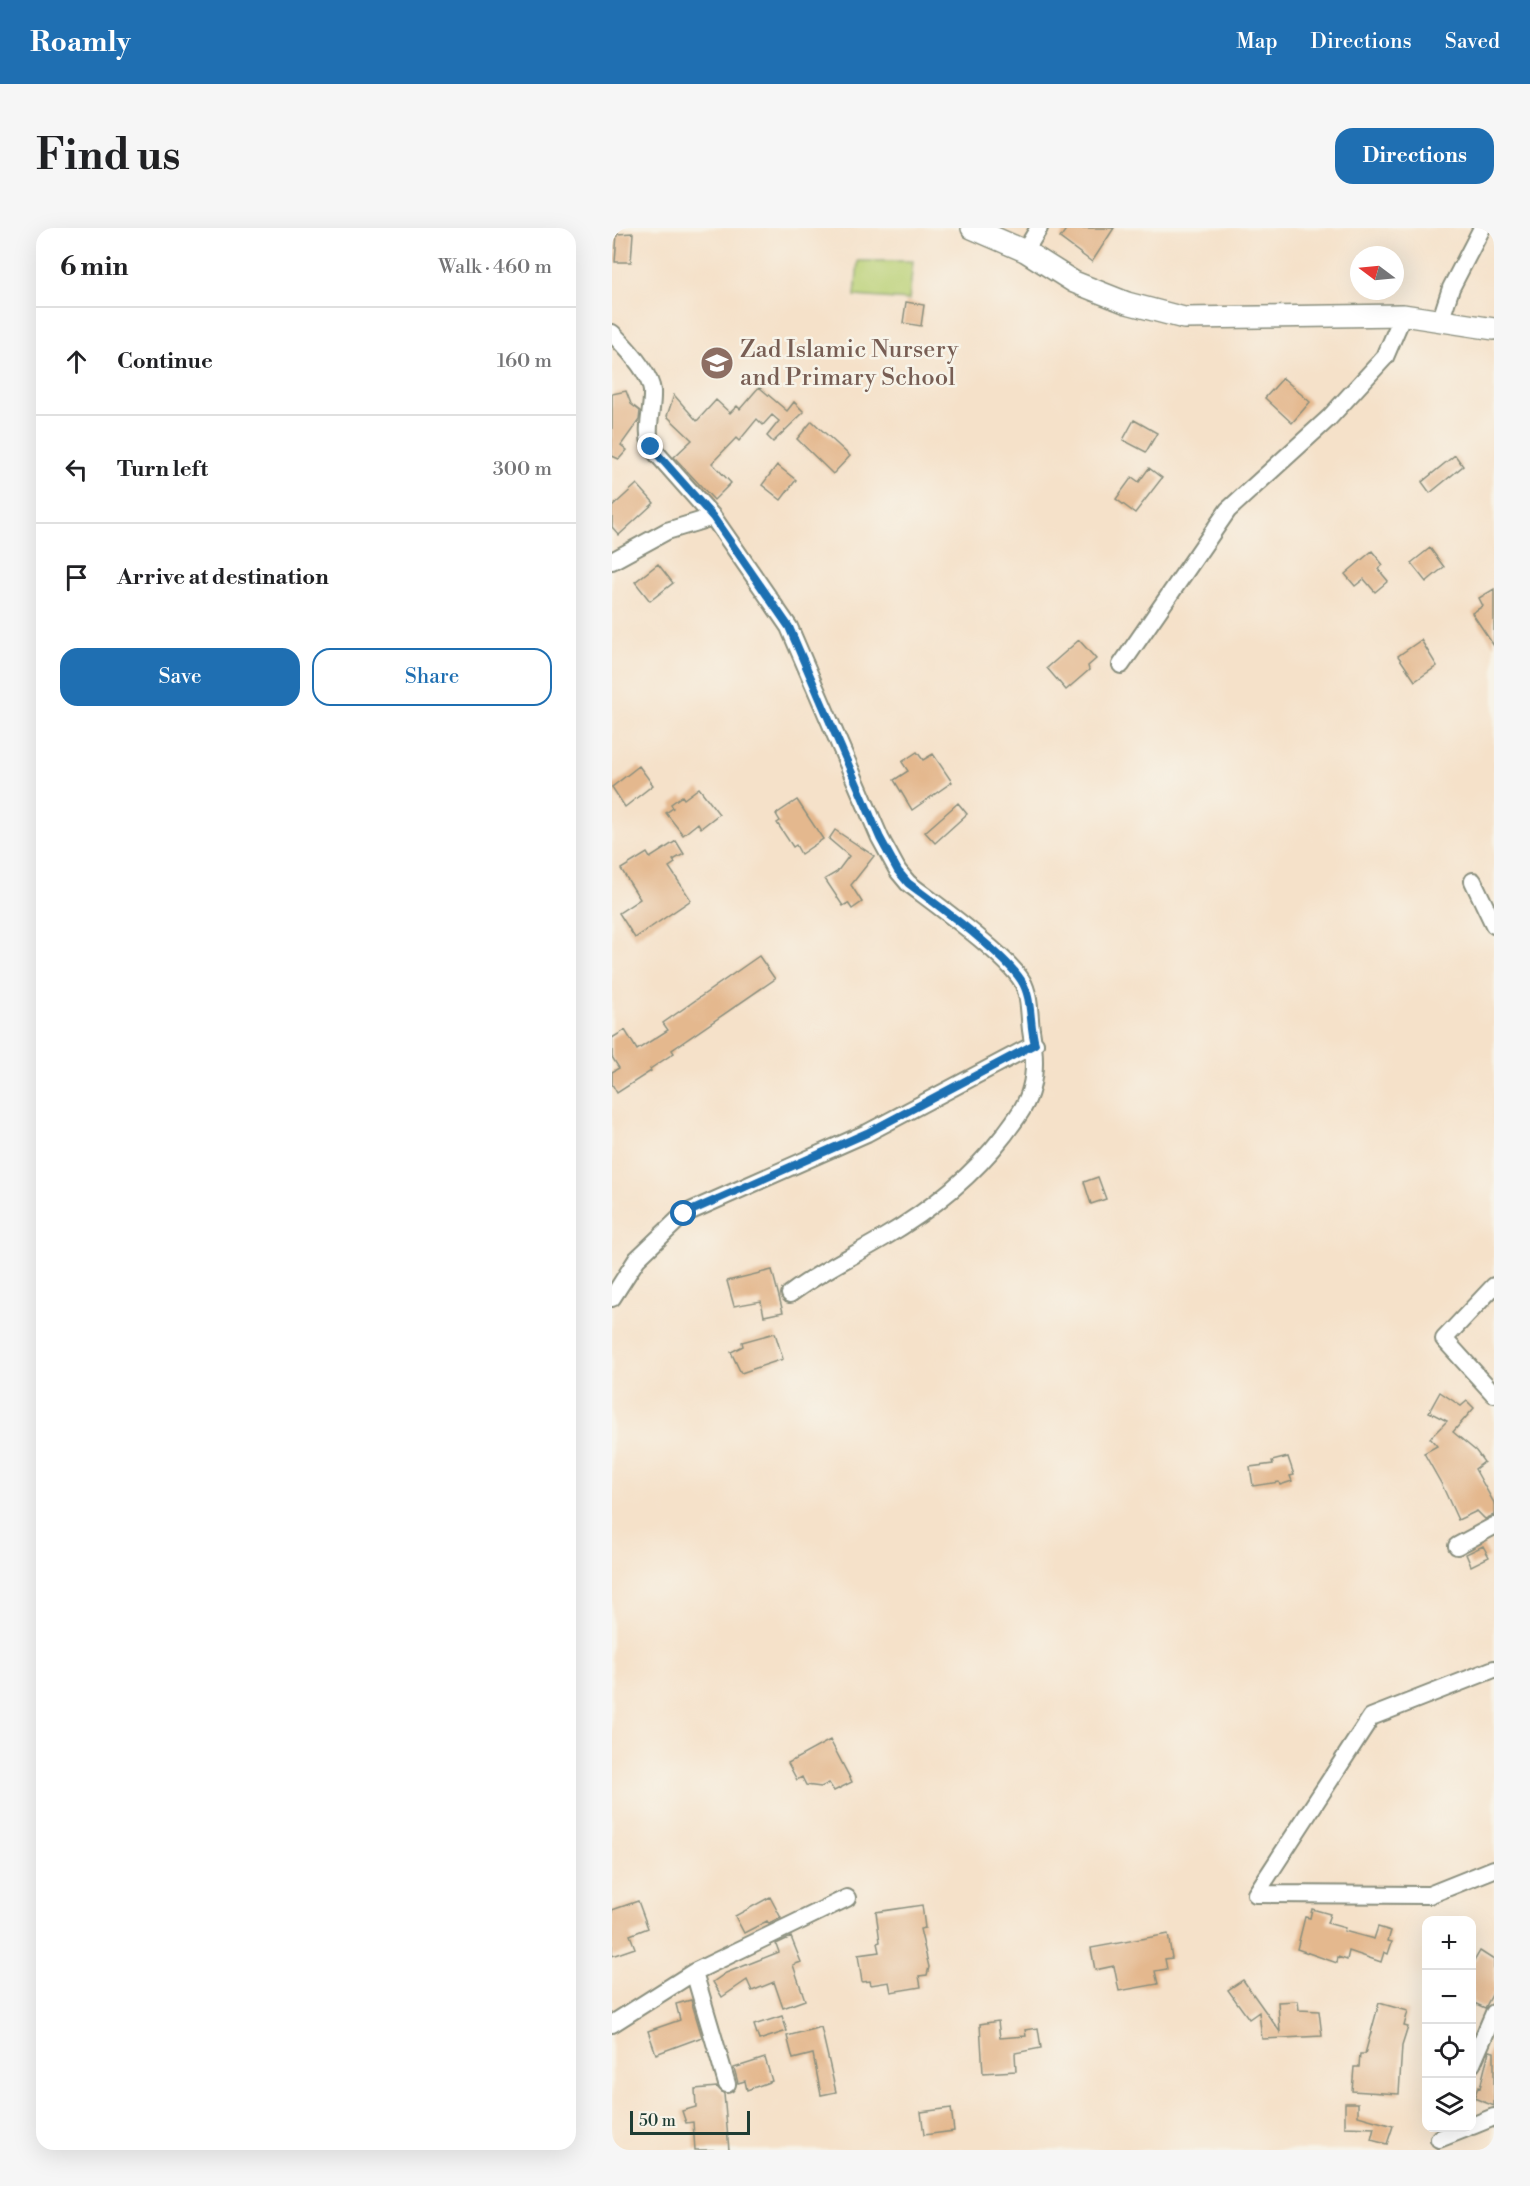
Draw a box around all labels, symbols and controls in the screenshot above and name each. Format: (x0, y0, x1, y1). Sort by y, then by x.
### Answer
text: Roamly (30, 25, 131, 60)
text: Map (1236, 29, 1278, 55)
text: Directions (1311, 29, 1412, 55)
text: Saved (1445, 29, 1500, 55)
button: Directions (1335, 128, 1494, 184)
text: Find us (36, 130, 180, 183)
north arrow (1350, 246, 1404, 300)
text: 6 min (60, 251, 128, 283)
text: Walk · 460 m (438, 255, 552, 280)
place label: Zad Islamic Nursery and Primary School (740, 335, 959, 393)
icon: ahead (60, 345, 93, 378)
school or university icon: Zad Islamic Nursery and Primary School (699, 345, 735, 381)
text: Continue (117, 348, 213, 375)
text: 160 m (497, 349, 552, 374)
route end (637, 433, 663, 459)
icon: left (60, 453, 93, 486)
text: Turn left (117, 456, 208, 483)
text: 300 m (493, 457, 552, 482)
icon: arrive (60, 561, 93, 594)
text: Arrive at destination (117, 564, 329, 591)
button: Save (60, 648, 300, 706)
button: Share (312, 648, 552, 706)
route start (670, 1200, 696, 1226)
map controls (1422, 1916, 1476, 2132)
button: + (1422, 1916, 1476, 1970)
button: − (1422, 1970, 1476, 2024)
button: locate (1422, 2024, 1476, 2078)
button: layers (1422, 2078, 1476, 2132)
scale bar (630, 2108, 750, 2136)
text: 50 m (639, 2111, 676, 2131)

